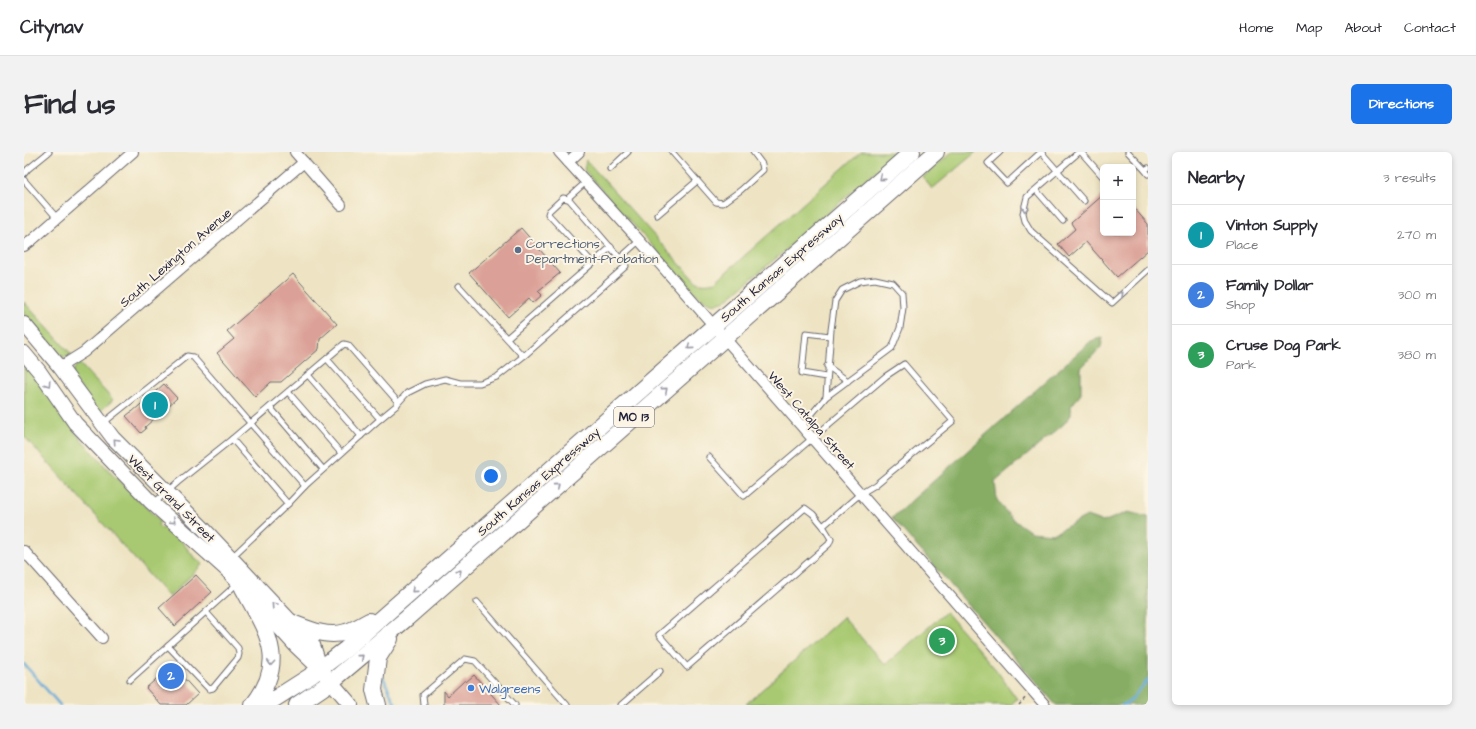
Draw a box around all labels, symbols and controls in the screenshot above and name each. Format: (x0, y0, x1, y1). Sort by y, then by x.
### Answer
text: Citynav (20, 14, 83, 41)
text: Home (1239, 18, 1274, 38)
text: Map (1296, 18, 1322, 38)
text: About (1344, 18, 1382, 38)
text: Contact (1404, 18, 1456, 38)
button: Directions (1351, 84, 1452, 124)
text: Find us (24, 85, 115, 124)
map controls (1100, 164, 1136, 236)
button: + (1100, 164, 1136, 200)
text: Nearby (1188, 166, 1245, 190)
text: 3 results (1383, 169, 1436, 187)
one-way arrow (880, 173, 887, 180)
button: − (1100, 200, 1136, 236)
street label: South Lexington Avenue (116, 204, 236, 312)
one-way arrow (1020, 206, 1029, 213)
street label: South Kansas Expressway (716, 209, 848, 327)
text: Vinton Supply (1226, 215, 1318, 236)
text: 1 (1200, 226, 1202, 244)
text: 270 m (1397, 226, 1436, 244)
place label: Corrections Department-Probation (526, 235, 659, 268)
text: Place (1226, 236, 1258, 254)
marker: Corrections Department-Probation (513, 245, 523, 255)
text: Family Dollar (1226, 275, 1313, 296)
text: 2 (1197, 286, 1205, 304)
text: 300 m (1398, 286, 1436, 304)
one-way arrow (1116, 292, 1124, 299)
text: Shop (1226, 296, 1255, 314)
text: Cruse Dog Park (1226, 335, 1341, 356)
one-way arrow (687, 342, 695, 349)
text: 3 (1198, 346, 1204, 364)
text: 380 m (1397, 346, 1436, 364)
text: Park (1226, 356, 1256, 374)
street label: West Catalpa Street (763, 368, 860, 474)
one-way arrow (43, 380, 51, 387)
one-way arrow (660, 388, 667, 395)
pin: 1 (142, 390, 168, 420)
road number: MO 13 (614, 407, 654, 427)
street label: South Kansas Expressway (473, 423, 605, 541)
one-way arrow (113, 438, 121, 446)
street label: West Grand Street (123, 451, 220, 547)
your location (481, 466, 501, 486)
one-way arrow (552, 483, 560, 490)
one-way arrow (168, 516, 175, 523)
one-way arrow (455, 569, 462, 576)
one-way arrow (411, 585, 419, 593)
one-way arrow (271, 602, 279, 610)
pin: 3 (929, 626, 955, 656)
one-way arrow (356, 654, 364, 661)
one-way arrow (267, 660, 276, 666)
pin: 2 (158, 661, 184, 691)
place label: Walgreens (479, 680, 541, 699)
marker: Walgreens (466, 683, 476, 693)

